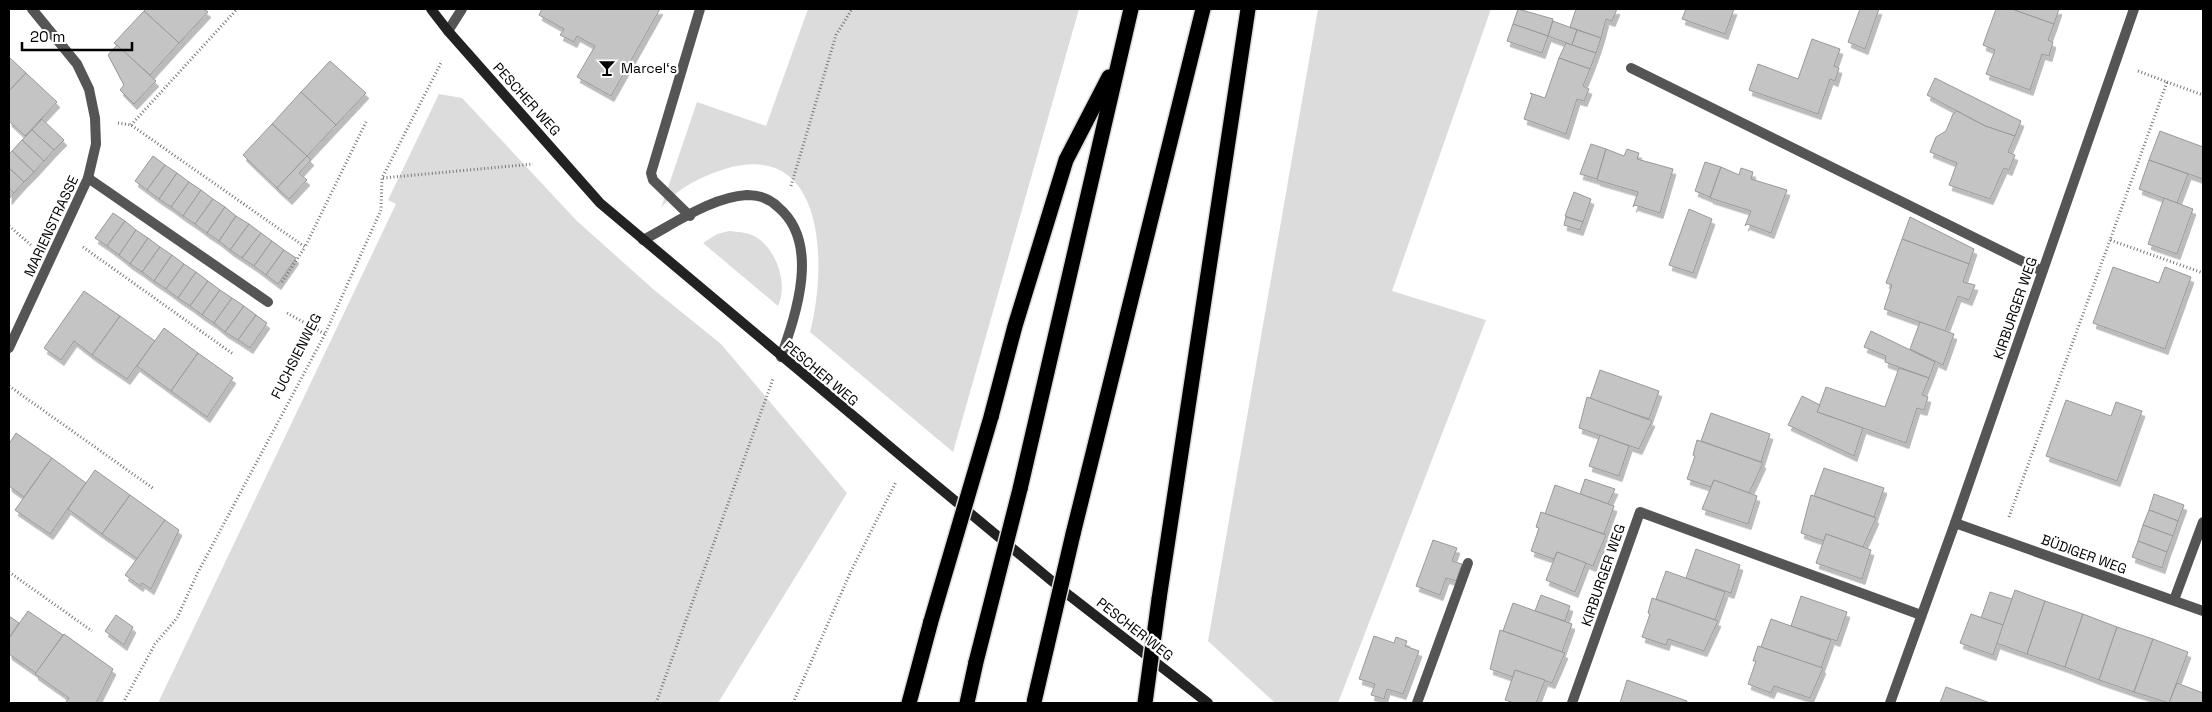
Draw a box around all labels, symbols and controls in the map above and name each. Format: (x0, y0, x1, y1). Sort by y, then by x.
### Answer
scale bar (22, 20, 132, 52)
text: 20 m (30, 27, 65, 46)
bar icon: Marcel‘s (597, 58, 617, 78)
street label: PESCHER WEG (489, 59, 565, 139)
place label: Marcel‘s (621, 59, 677, 77)
street label: MARIENSTRASSE (20, 173, 82, 279)
street label: KIRBURGER WEG (1989, 254, 2041, 362)
street label: FUCHSIENWEG (267, 310, 325, 402)
street label: PESCHER WEG (780, 336, 862, 410)
street label: KIRBURGER WEG (1577, 521, 1629, 629)
street label: BÜDIGER WEG (2039, 530, 2129, 578)
street label: PESCHER WEG (1093, 593, 1177, 665)

